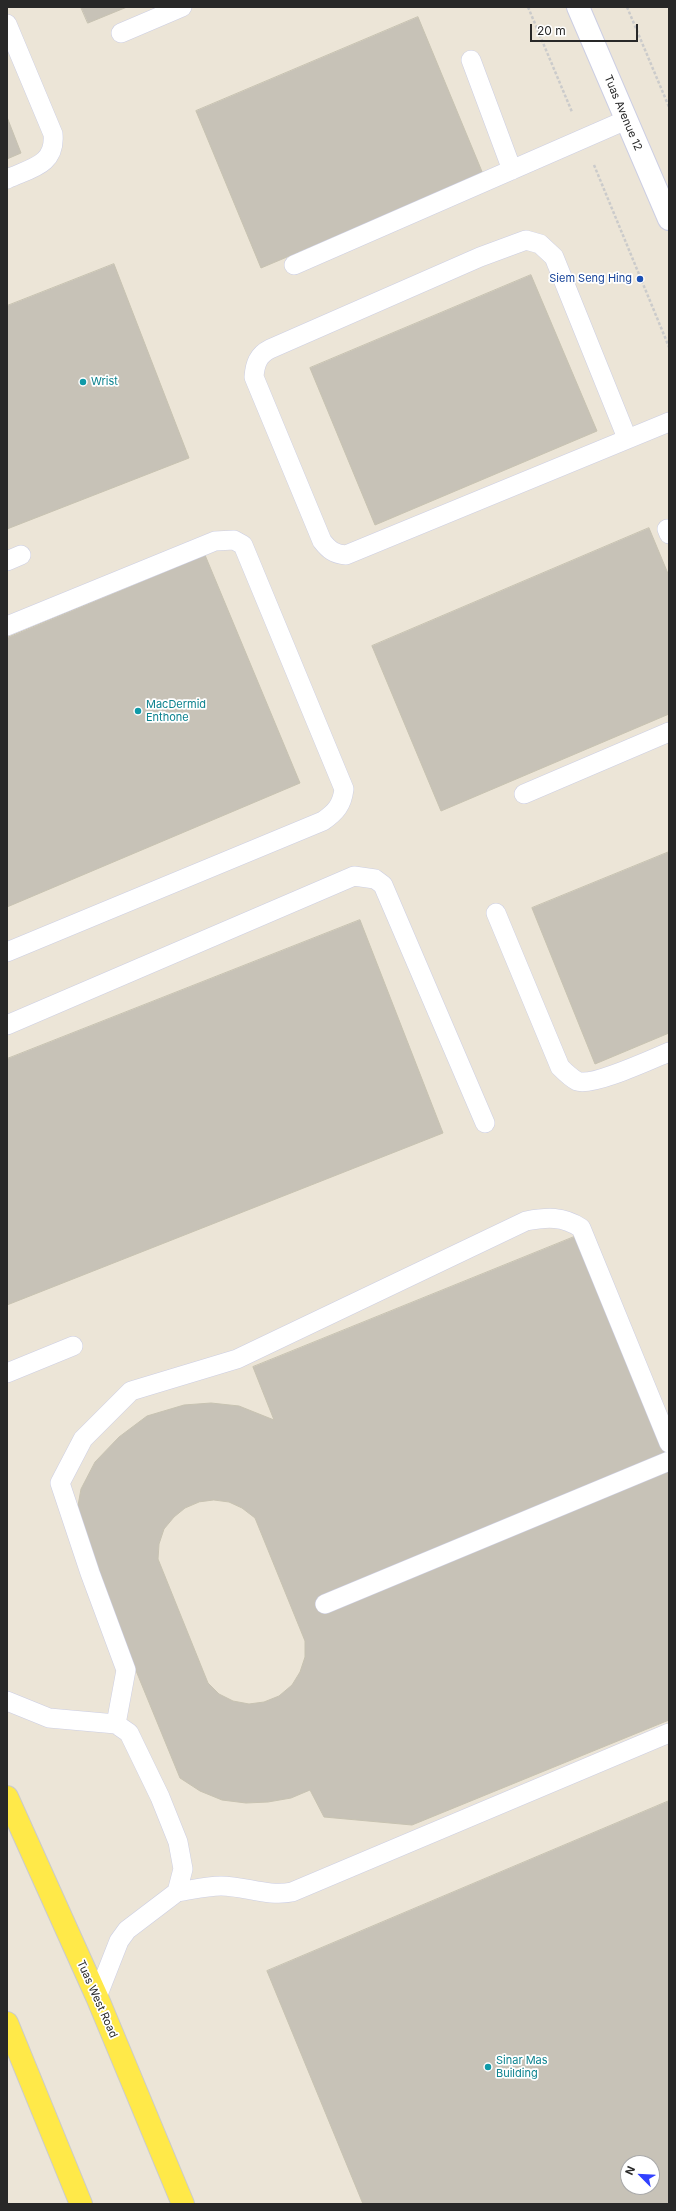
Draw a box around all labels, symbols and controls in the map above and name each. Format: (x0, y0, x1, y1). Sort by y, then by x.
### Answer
scale bar (532, 16, 640, 42)
text: 20 m (537, 23, 566, 38)
street label: Tuas Avenue 12 (601, 73, 645, 153)
place label: Siem Seng Hing (549, 272, 632, 286)
marker: Siem Seng Hing (635, 274, 645, 284)
place label: Wrist (91, 375, 118, 389)
marker: Wrist (78, 377, 88, 387)
place label: MacDermid Enthone (146, 698, 206, 724)
marker: MacDermid Enthone (133, 706, 143, 716)
street label: Tuas West Road (74, 1958, 120, 2040)
place label: Sinar Mas Building (496, 2054, 548, 2080)
marker: Sinar Mas Building (483, 2062, 493, 2072)
north arrow (620, 2155, 660, 2195)
text: N (622, 2164, 638, 2177)

